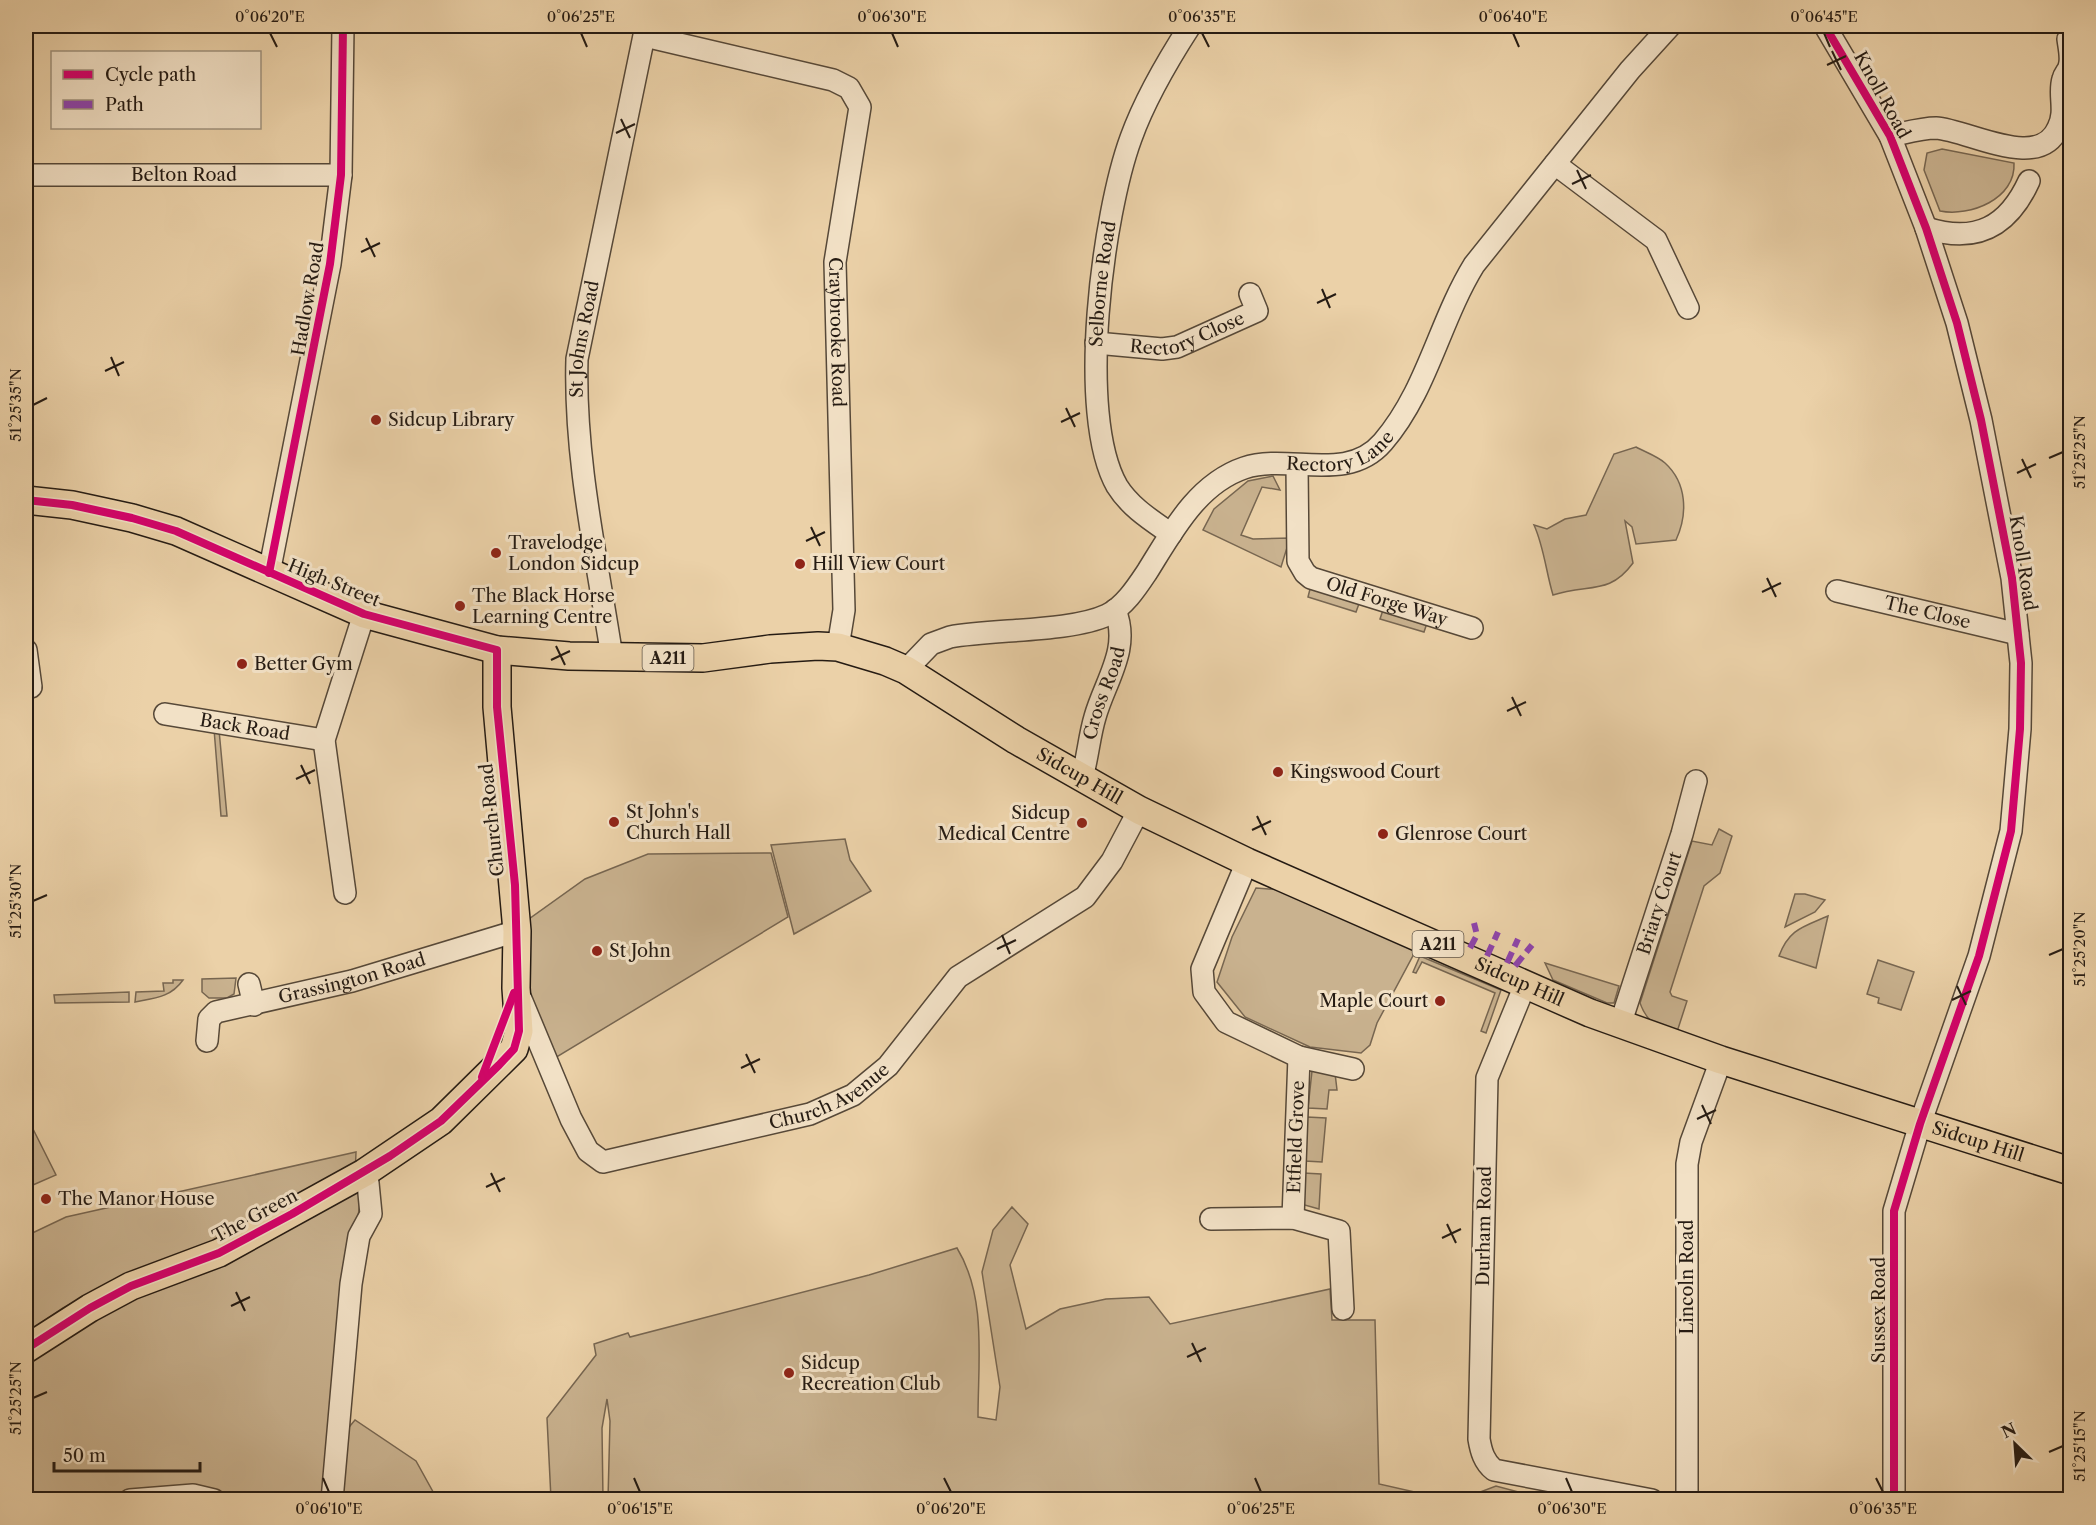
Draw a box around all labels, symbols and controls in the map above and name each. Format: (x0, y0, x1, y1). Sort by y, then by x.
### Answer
text: 0°06'20"E (235, 7, 305, 26)
text: 0°06'25"E (547, 7, 615, 26)
text: 0°06'30"E (857, 7, 927, 26)
text: 0°06'35"E (1168, 7, 1236, 26)
text: 0°06'40"E (1478, 7, 1548, 26)
text: 0°06'45"E (1790, 7, 1858, 26)
street label: Knoll Road (1849, 48, 1915, 142)
legend (51, 51, 261, 129)
text: Cycle path (105, 64, 196, 86)
text: Path (105, 94, 144, 116)
street label: Belton Road (131, 164, 237, 186)
street label: Selborne Road (1085, 219, 1121, 347)
street label: Hadlow Road (287, 240, 329, 358)
street label: Craybrooke Road (824, 257, 850, 407)
street label: St Johns Road (566, 278, 604, 398)
street label: Rectory Close (1129, 307, 1248, 360)
text: 51°25'35"N (6, 368, 25, 442)
place label: Sidcup Library (388, 409, 515, 431)
marker: Sidcup Library (369, 413, 383, 427)
text: 51°25'25"N (2070, 415, 2089, 489)
street label: Rectory Lane (1286, 426, 1399, 476)
street label: Knoll Road (2005, 514, 2041, 612)
place label: Travelodge London Sidcup (508, 532, 639, 575)
marker: Travelodge London Sidcup (489, 546, 503, 560)
place label: Hill View Court (812, 553, 946, 575)
street label: High Street (285, 555, 384, 612)
marker: Hill View Court (793, 557, 807, 571)
street label: Old Forge Way (1323, 572, 1451, 631)
place label: The Black Horse Learning Centre (472, 585, 615, 628)
street label: The Close (1882, 592, 1973, 633)
marker: The Black Horse Learning Centre (453, 599, 467, 613)
road number: A211 (642, 645, 694, 671)
street label: Cross Road (1079, 645, 1130, 742)
place label: Better Gym (254, 653, 353, 675)
marker: Better Gym (235, 657, 249, 671)
street label: Back Road (198, 709, 292, 745)
street label: Sidcup Hill (1032, 743, 1126, 809)
place label: Kingswood Court (1290, 761, 1441, 783)
street label: Church Road (475, 762, 509, 878)
marker: Kingswood Court (1271, 765, 1285, 779)
place label: St John's Church Hall (626, 801, 731, 844)
place label: Sidcup Medical Centre (938, 802, 1070, 845)
marker: St John's Church Hall (607, 815, 621, 829)
marker: Sidcup Medical Centre (1075, 816, 1089, 830)
place label: Glenrose Court (1395, 823, 1528, 845)
marker: Glenrose Court (1376, 827, 1390, 841)
street label: Briary Court (1633, 848, 1687, 957)
text: 51°25'30"N (6, 864, 25, 938)
text: 51°25'20"N (2070, 911, 2089, 987)
road number: A211 (1412, 931, 1464, 957)
place label: St John (609, 940, 671, 962)
marker: St John (590, 944, 604, 958)
street label: Grassington Road (276, 948, 428, 1008)
street label: Sidcup Hill (1471, 953, 1567, 1011)
place label: Maple Court (1319, 990, 1429, 1012)
marker: Maple Court (1433, 994, 1447, 1008)
street label: Church Avenue (767, 1059, 894, 1134)
street label: Etfield Grove (1283, 1080, 1309, 1194)
street label: Sidcup Hill (1929, 1117, 2027, 1167)
street label: Durham Road (1472, 1166, 1496, 1286)
street label: The Green (209, 1184, 301, 1248)
place label: The Manor House (58, 1188, 215, 1210)
marker: The Manor House (39, 1192, 53, 1206)
street label: Lincoln Road (1676, 1219, 1698, 1334)
street label: Sussex Road (1868, 1257, 1890, 1363)
place label: Sidcup Recreation Club (801, 1352, 941, 1395)
text: 51°25'25"N (6, 1361, 25, 1435)
marker: Sidcup Recreation Club (782, 1366, 796, 1380)
text: 51°25'15"N (2070, 1410, 2089, 1482)
north arrow (1985, 1414, 2045, 1474)
text: N (1998, 1418, 2019, 1442)
scale bar (54, 1435, 200, 1473)
text: 50 m (63, 1445, 106, 1467)
text: 0°06'10"E (295, 1499, 363, 1518)
text: 0°06'15"E (607, 1499, 673, 1518)
text: 0°06'20"E (916, 1499, 986, 1518)
text: 0°06'25"E (1227, 1499, 1295, 1518)
text: 0°06'30"E (1537, 1499, 1607, 1518)
text: 0°06'35"E (1849, 1499, 1917, 1518)

